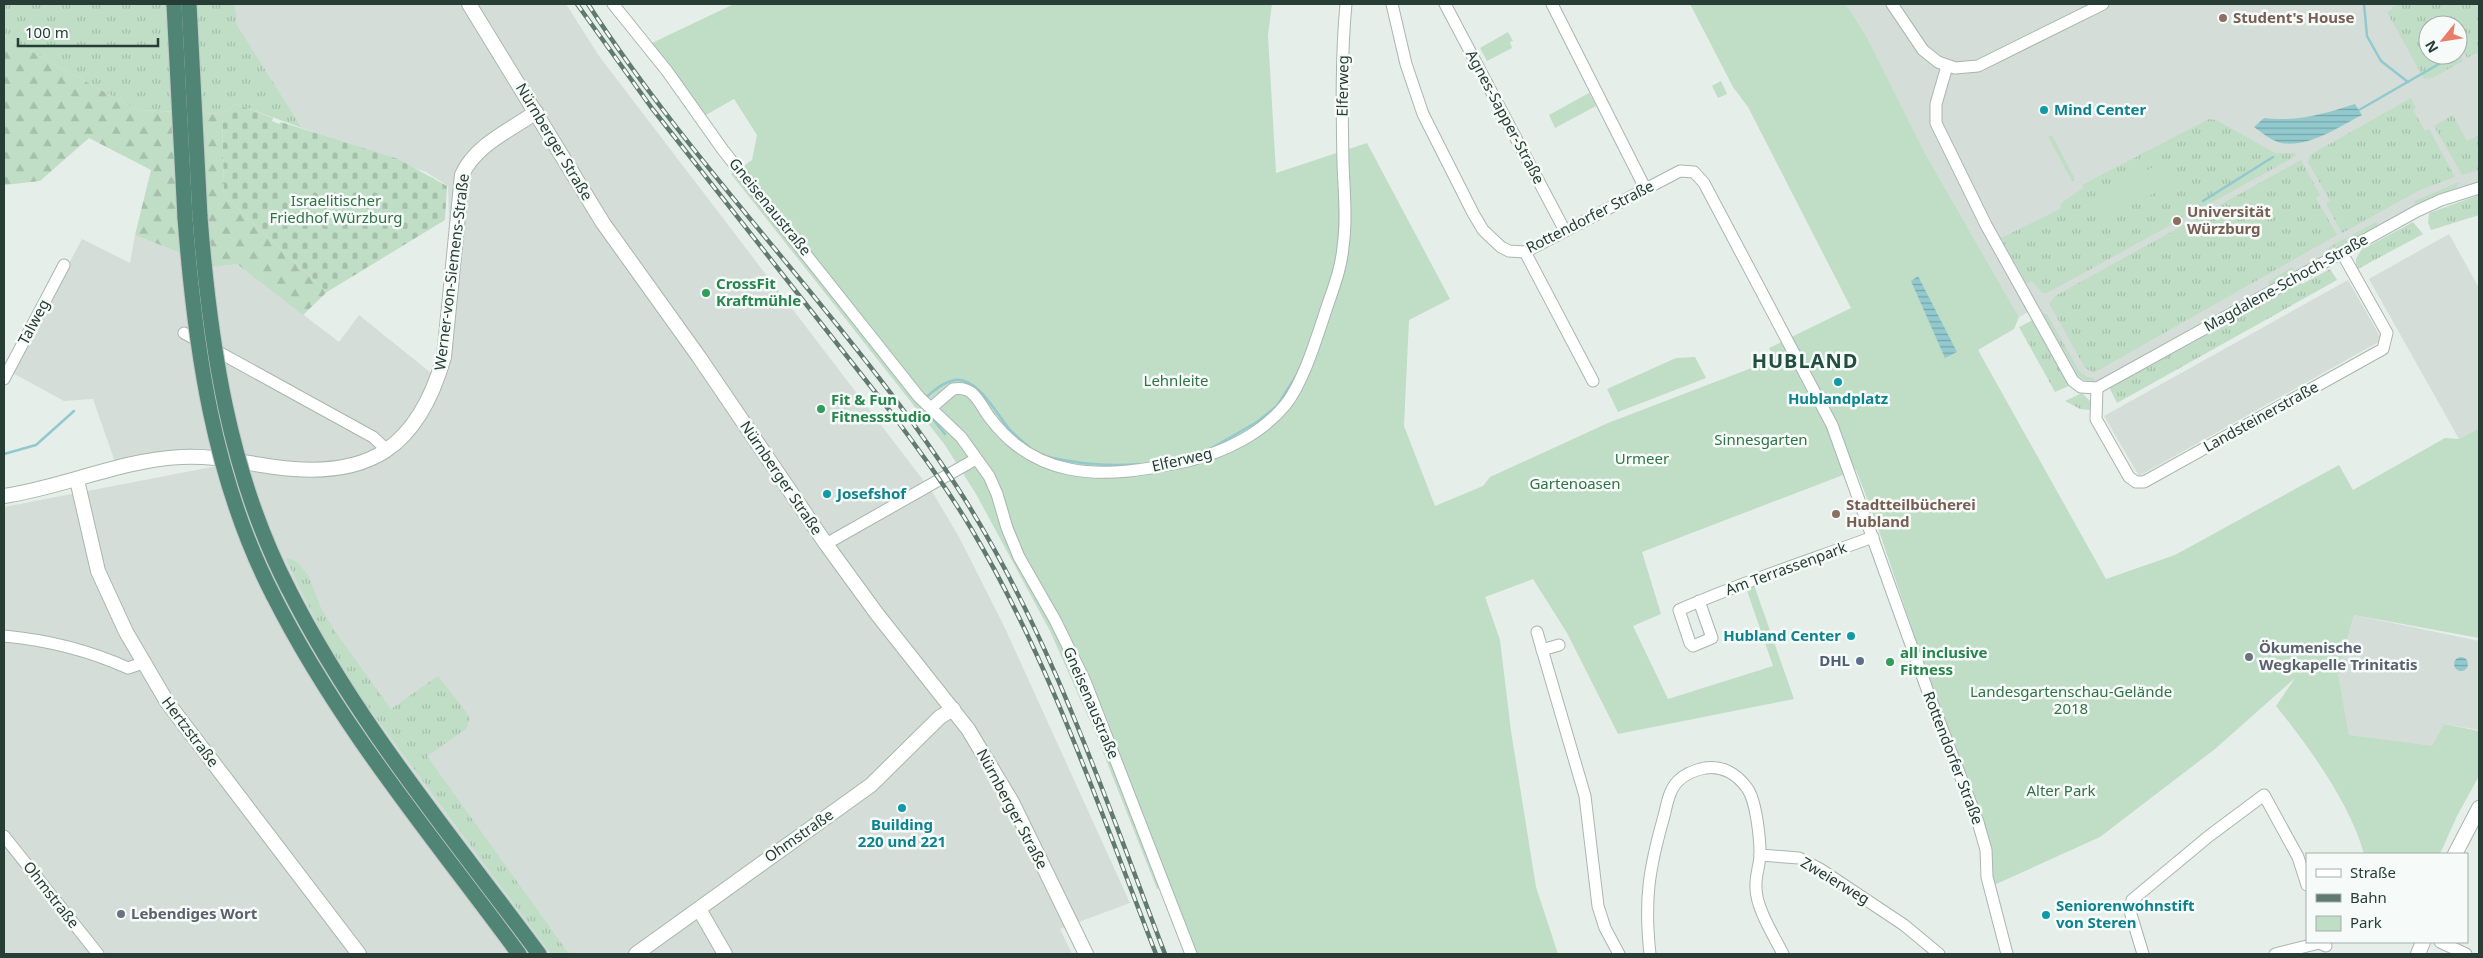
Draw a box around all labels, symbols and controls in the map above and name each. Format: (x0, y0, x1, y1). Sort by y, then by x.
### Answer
place label: Student's House (2233, 7, 2355, 27)
marker: Student's House (2217, 12, 2229, 24)
scale bar (18, 15, 158, 47)
north arrow (2418, 15, 2468, 65)
text: 100 m (25, 22, 69, 42)
text: N (2420, 37, 2442, 56)
street label: Agnes-Sapper-Straße (1462, 46, 1550, 187)
street label: Elferweg (1331, 55, 1353, 117)
street label: Nürnberger Straße (512, 79, 598, 204)
place label: Mind Center (2054, 99, 2147, 119)
marker: Mind Center (2038, 104, 2050, 116)
street label: Gneisenaustraße (725, 153, 816, 259)
street label: Werner-von-Siemens-Straße (429, 172, 473, 371)
street label: Rottendorfer Straße (1522, 175, 1657, 257)
park label: Israelitischer Friedhof Würzburg (269, 190, 403, 227)
place label: Universität Würzburg (2187, 201, 2271, 238)
marker: Universität Würzburg (2171, 215, 2183, 227)
street label: Magdalene-Schoch-Straße (2200, 229, 2371, 336)
place label: CrossFit Kraftmühle (716, 273, 801, 310)
marker: CrossFit Kraftmühle (700, 287, 712, 299)
street label: Talweg (13, 295, 53, 348)
district label: HUBLAND (1752, 347, 1858, 374)
park label: Lehnleite (1144, 370, 1208, 390)
marker: Hublandplatz (1832, 376, 1844, 388)
street label: Landsteinerstraße (2199, 376, 2322, 456)
place label: Hublandplatz (1788, 388, 1888, 408)
place label: Fit & Fun Fitnessstudio (831, 389, 931, 426)
marker: Fit & Fun Fitnessstudio (815, 403, 827, 415)
street label: Nürnberger Straße (736, 416, 827, 538)
park label: Sinnesgarten (1714, 429, 1808, 449)
street label: Elferweg (1150, 442, 1214, 476)
park label: Urmeer (1615, 448, 1669, 468)
park label: Gartenoasen (1529, 473, 1621, 493)
place label: Josefshof (835, 483, 907, 503)
marker: Josefshof (821, 488, 833, 500)
place label: Stadtteilbücherei Hubland (1846, 494, 1976, 531)
marker: Stadtteilbücherei Hubland (1830, 508, 1842, 520)
street label: Am Terrassenpark (1722, 537, 1849, 599)
place label: Hubland Center (1723, 625, 1841, 645)
marker: Hubland Center (1845, 630, 1857, 642)
place label: Ökumenische Wegkapelle Trinitatis (2259, 637, 2418, 674)
place label: all inclusive Fitness (1900, 642, 1988, 679)
street label: Gneisenaustraße (1059, 643, 1125, 762)
place label: DHL (1819, 650, 1850, 670)
marker: Ökumenische Wegkapelle Trinitatis (2243, 651, 2255, 663)
marker: DHL (1854, 655, 1866, 667)
marker: all inclusive Fitness (1884, 656, 1896, 668)
park label: Landesgartenschau-Gelände 2018 (1970, 681, 2172, 718)
street label: Rottendorfer Straße (1919, 688, 1989, 827)
street label: Hertzstraße (158, 692, 224, 771)
street label: Nürnberger Straße (973, 745, 1053, 872)
park label: Alter Park (2026, 780, 2096, 800)
marker: Building 220 und 221 (896, 802, 908, 814)
street label: Ohmstraße (760, 804, 837, 866)
place label: Building 220 und 221 (858, 814, 946, 851)
street label: Zweierweg (1797, 852, 1874, 909)
legend (2306, 853, 2468, 943)
street label: Ohmstraße (19, 857, 84, 932)
text: Straße (2350, 862, 2396, 882)
text: Bahn (2350, 887, 2387, 907)
place label: Seniorenwohnstift von Steren (2056, 895, 2195, 932)
place label: Lebendiges Wort (131, 903, 258, 923)
marker: Lebendiges Wort (115, 908, 127, 920)
marker: Seniorenwohnstift von Steren (2040, 909, 2052, 921)
text: Park (2350, 912, 2382, 932)

